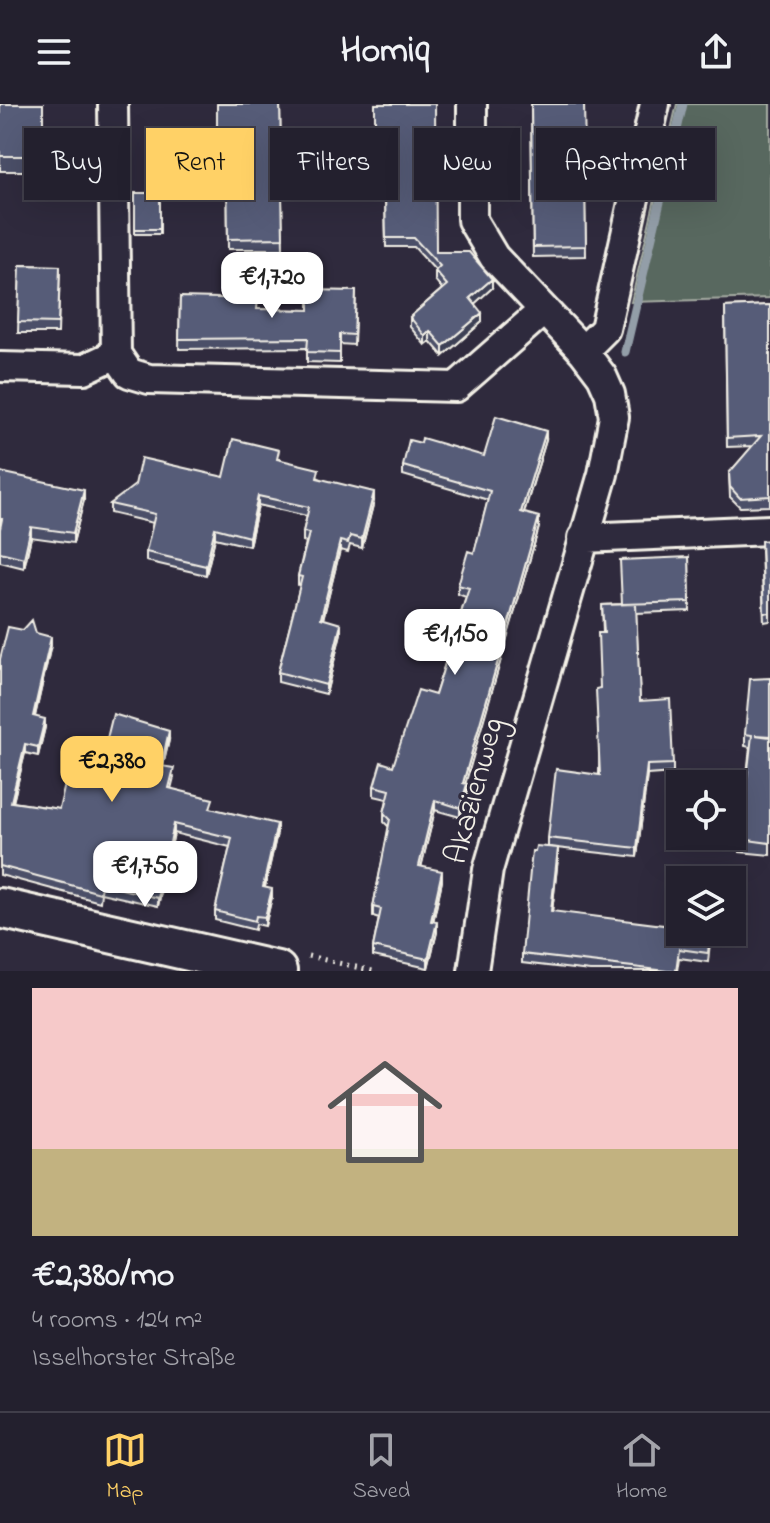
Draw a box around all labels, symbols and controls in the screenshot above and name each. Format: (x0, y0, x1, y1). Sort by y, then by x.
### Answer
text: Homiq (340, 26, 430, 79)
icon: menu (32, 30, 76, 74)
icon: share (694, 30, 738, 74)
chip: Buy (24, 128, 130, 200)
chip: Rent (146, 128, 254, 200)
chip: Filters (270, 128, 398, 200)
chip: New (414, 128, 520, 200)
chip: Apartment (536, 128, 715, 200)
pin: €1,720 (207, 252, 337, 320)
text: €1,720 (239, 259, 305, 297)
pin: €1,150 (390, 609, 520, 677)
text: €1,150 (422, 616, 488, 654)
street label: Akazienweg (434, 712, 518, 870)
pin: €2,380 (47, 736, 177, 804)
text: €2,380 (78, 743, 146, 781)
map controls (666, 770, 746, 946)
button: locate (666, 770, 746, 850)
pin: €1,750 (80, 841, 210, 909)
text: €1,750 (111, 848, 179, 886)
button: layers (666, 866, 746, 946)
icon: home (313, 1040, 457, 1184)
text: €2,380/mo (32, 1252, 175, 1302)
text: 4 rooms · 124 m² (32, 1302, 203, 1340)
text: Isselhorster Straße (32, 1340, 235, 1378)
tab: Map (103, 1428, 147, 1508)
tab: Saved (353, 1428, 410, 1508)
tab: Home (616, 1428, 667, 1508)

